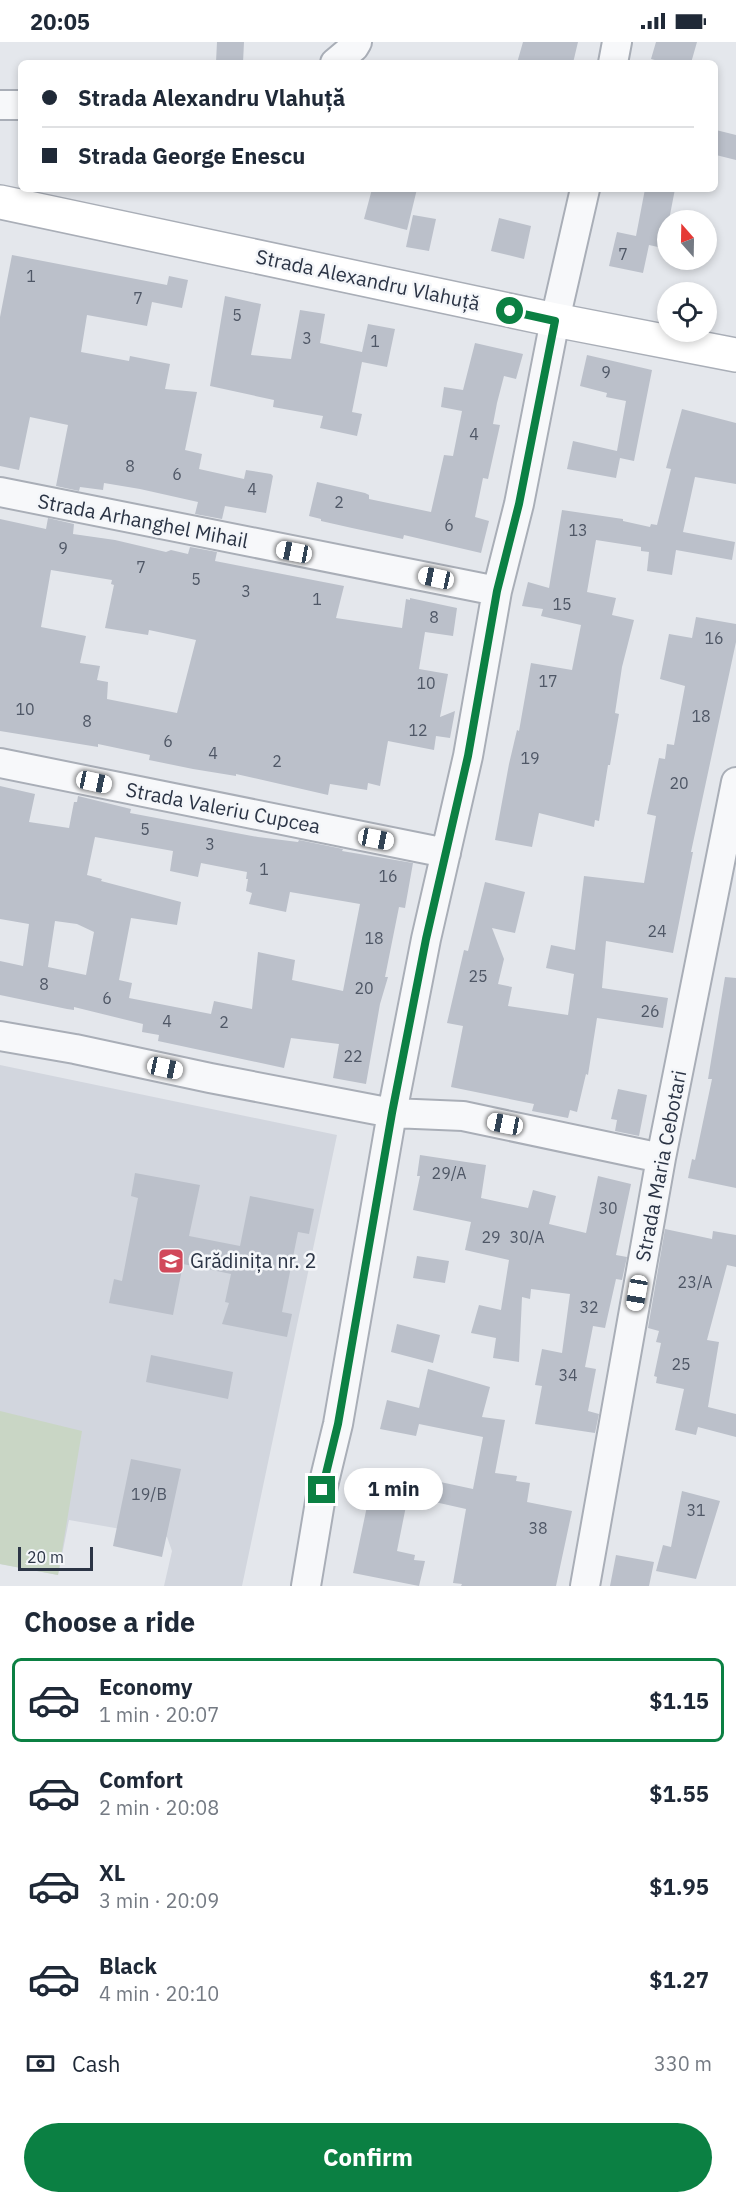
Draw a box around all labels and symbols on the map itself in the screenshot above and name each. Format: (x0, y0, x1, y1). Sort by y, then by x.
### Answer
north arrow (657, 210, 717, 270)
street label: Strada Аlexandru Vlahuță (254, 243, 483, 317)
house number: 7 (618, 244, 628, 264)
house number: 1 (26, 266, 36, 286)
house number: 7 (133, 288, 143, 308)
route start (496, 297, 523, 324)
house number: 5 (232, 305, 242, 325)
house number: 3 (302, 328, 312, 348)
house number: 1 (370, 331, 380, 351)
house number: 9 (601, 362, 611, 382)
house number: 4 (469, 424, 479, 444)
house number: 8 (125, 456, 135, 476)
house number: 6 (172, 464, 182, 484)
house number: 4 (247, 479, 257, 499)
street label: Strada Arhanghel Mihail (36, 487, 251, 554)
house number: 2 (334, 492, 344, 512)
house number: 6 (444, 515, 454, 535)
house number: 13 (568, 520, 588, 540)
house number: 9 (58, 538, 68, 558)
car (275, 540, 313, 564)
house number: 7 (136, 557, 146, 577)
car (417, 565, 455, 591)
house number: 5 (191, 569, 201, 589)
house number: 3 (241, 581, 251, 601)
house number: 1 (312, 589, 322, 609)
house number: 15 (552, 594, 572, 614)
house number: 8 (429, 607, 439, 627)
house number: 16 (704, 628, 724, 648)
house number: 17 (538, 671, 558, 691)
house number: 10 (416, 673, 436, 693)
house number: 10 (15, 699, 35, 719)
house number: 18 (691, 706, 711, 726)
house number: 8 (82, 711, 92, 731)
house number: 12 (408, 720, 428, 740)
house number: 6 (163, 731, 173, 751)
house number: 4 (208, 743, 218, 763)
house number: 19 (520, 748, 540, 768)
house number: 2 (272, 751, 282, 771)
car (75, 769, 113, 795)
house number: 20 (669, 773, 689, 793)
street label: Strada Valeriu Cupcea (123, 775, 323, 840)
house number: 5 (140, 819, 150, 839)
car (357, 827, 395, 851)
house number: 3 (205, 834, 215, 854)
house number: 1 (259, 859, 269, 879)
house number: 16 (378, 866, 398, 886)
house number: 24 (647, 921, 667, 941)
house number: 18 (364, 928, 384, 948)
house number: 25 (468, 966, 488, 986)
house number: 8 (39, 974, 49, 994)
house number: 20 (354, 978, 374, 998)
house number: 6 (102, 988, 112, 1008)
house number: 26 (640, 1001, 660, 1021)
house number: 4 (162, 1011, 172, 1031)
house number: 2 (219, 1012, 229, 1032)
house number: 22 (343, 1046, 363, 1066)
car (146, 1055, 184, 1081)
street label: Strada Maria Cebotari (629, 1068, 692, 1264)
car (486, 1112, 524, 1136)
house number: 29/A (432, 1163, 466, 1183)
house number: 30 (598, 1198, 618, 1218)
house number: 29 (481, 1227, 501, 1247)
house number: 30/A (510, 1227, 544, 1247)
school or university icon: Grădinița nr. 2 (156, 1246, 186, 1276)
place label: Grădinița nr. 2 (190, 1247, 316, 1274)
house number: 23/A (678, 1272, 712, 1292)
car (625, 1274, 649, 1312)
house number: 32 (579, 1297, 599, 1317)
house number: 25 (671, 1354, 691, 1374)
house number: 34 (558, 1365, 578, 1385)
callout: 1 min (343, 1469, 442, 1511)
route end (308, 1476, 335, 1503)
house number: 19/B (131, 1484, 167, 1504)
house number: 31 (686, 1500, 706, 1520)
house number: 38 (528, 1518, 548, 1538)
scale bar (18, 1544, 93, 1572)

